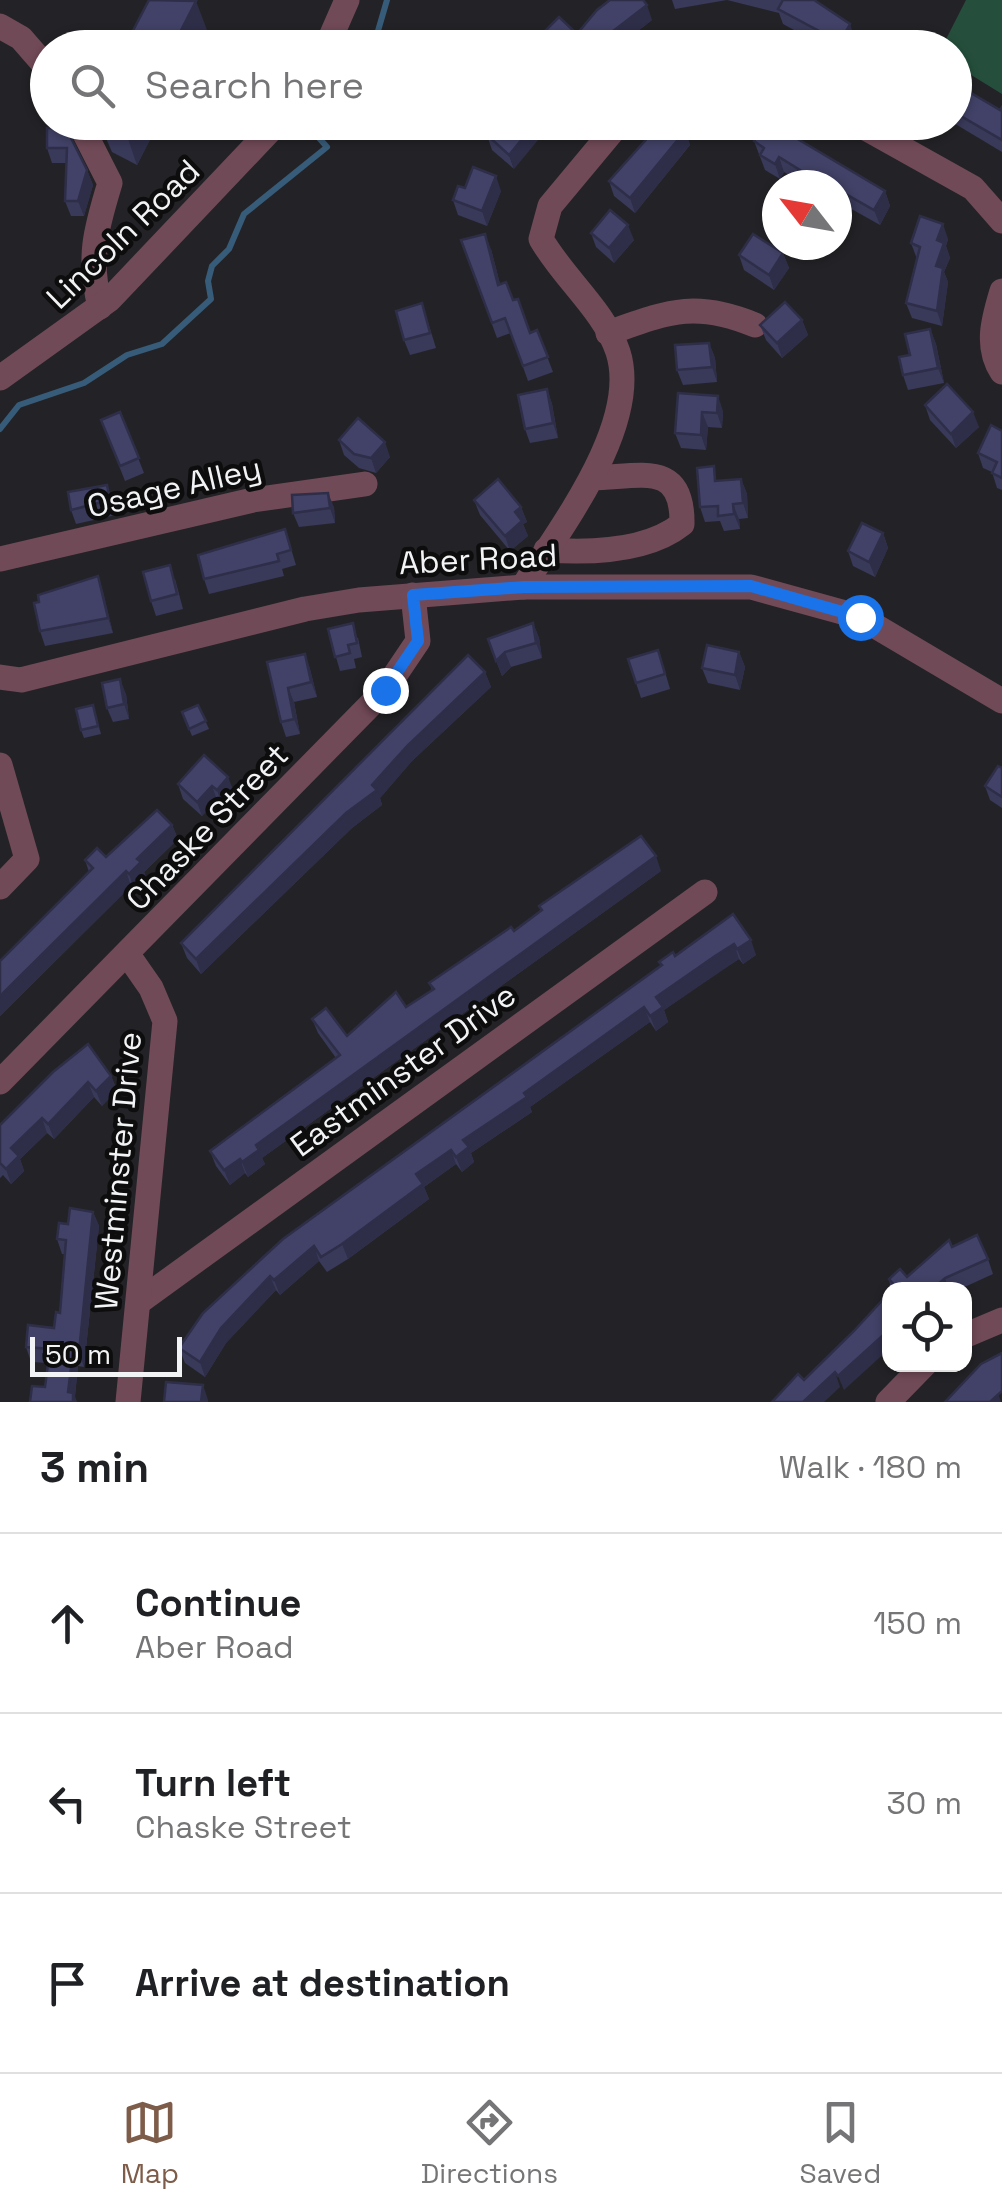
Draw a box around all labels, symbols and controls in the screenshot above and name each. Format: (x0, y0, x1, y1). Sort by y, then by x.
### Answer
search box (30, 30, 972, 140)
icon: search (65, 58, 120, 113)
text: Search here (145, 61, 364, 109)
street label: Lincoln Road (38, 151, 208, 317)
north arrow (762, 170, 852, 260)
street label: Osage Alley (83, 448, 265, 526)
street label: Aber Road (398, 535, 558, 583)
route start (838, 595, 884, 641)
route end (363, 668, 409, 714)
street label: Chaske Street (117, 735, 297, 919)
street label: Eastminster Drive (282, 975, 524, 1165)
street label: Westminster Drive (86, 1030, 150, 1312)
map controls (882, 1282, 972, 1372)
button: locate (882, 1282, 972, 1372)
scale bar (30, 1332, 182, 1376)
text: 50 m (45, 1336, 111, 1372)
text: 3 min (40, 1441, 149, 1494)
text: Walk · 180 m (779, 1447, 962, 1487)
text: Continue (135, 1579, 301, 1627)
icon: ahead (40, 1596, 95, 1651)
text: 150 m (873, 1603, 962, 1643)
text: Aber Road (135, 1627, 294, 1667)
text: Turn left (135, 1759, 291, 1807)
icon: left (40, 1776, 95, 1831)
text: 30 m (886, 1783, 962, 1823)
text: Chaske Street (135, 1807, 352, 1847)
icon: arrive (40, 1956, 95, 2011)
text: Arrive at destination (135, 1959, 510, 2007)
tab: Map (121, 2095, 179, 2191)
tab: Directions (421, 2095, 558, 2191)
tab: Saved (800, 2095, 881, 2191)

